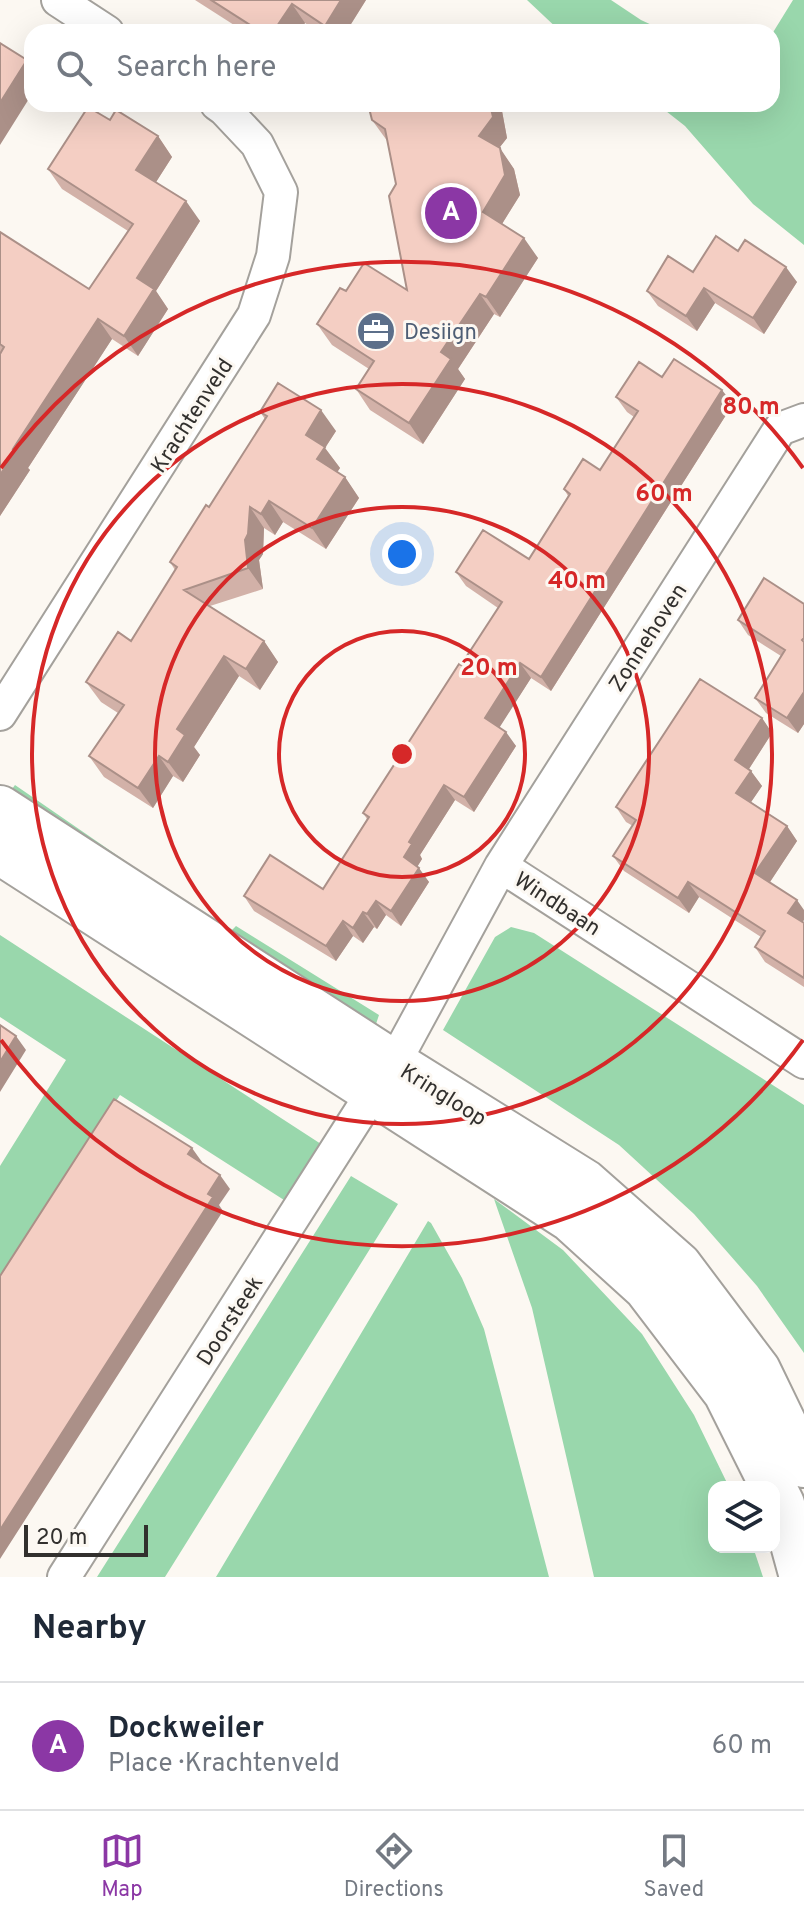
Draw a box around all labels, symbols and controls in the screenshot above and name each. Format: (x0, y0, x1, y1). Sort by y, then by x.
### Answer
search box (24, 24, 780, 112)
icon: search (52, 46, 96, 90)
text: Search here (116, 50, 276, 87)
pin: A (425, 183, 477, 243)
office icon: Desiign (355, 310, 397, 352)
place label: Desiign (404, 320, 477, 347)
street label: Krachtenveld (146, 354, 240, 479)
text: 80 m (722, 393, 780, 423)
text: 60 m (635, 480, 693, 510)
your location (382, 534, 422, 574)
text: 40 m (548, 567, 606, 597)
street label: Zonnehoven (604, 579, 694, 698)
text: 20 m (460, 654, 518, 684)
centre of rings (388, 740, 416, 768)
street label: Windbaan (508, 867, 605, 943)
street label: Kringloop (395, 1059, 491, 1133)
street label: Doorsteek (192, 1271, 270, 1371)
map controls (708, 1481, 780, 1553)
button: layers (708, 1481, 780, 1553)
scale bar (24, 1521, 148, 1557)
text: 20 m (36, 1525, 87, 1552)
text: Nearby (32, 1608, 147, 1651)
text: Dockweiler (108, 1711, 264, 1748)
text: A (49, 1730, 67, 1763)
text: 60 m (712, 1730, 772, 1763)
text: Place · Krachtenveld (108, 1748, 340, 1781)
tab: Map (100, 1829, 144, 1904)
tab: Directions (344, 1829, 444, 1904)
tab: Saved (644, 1829, 704, 1904)

